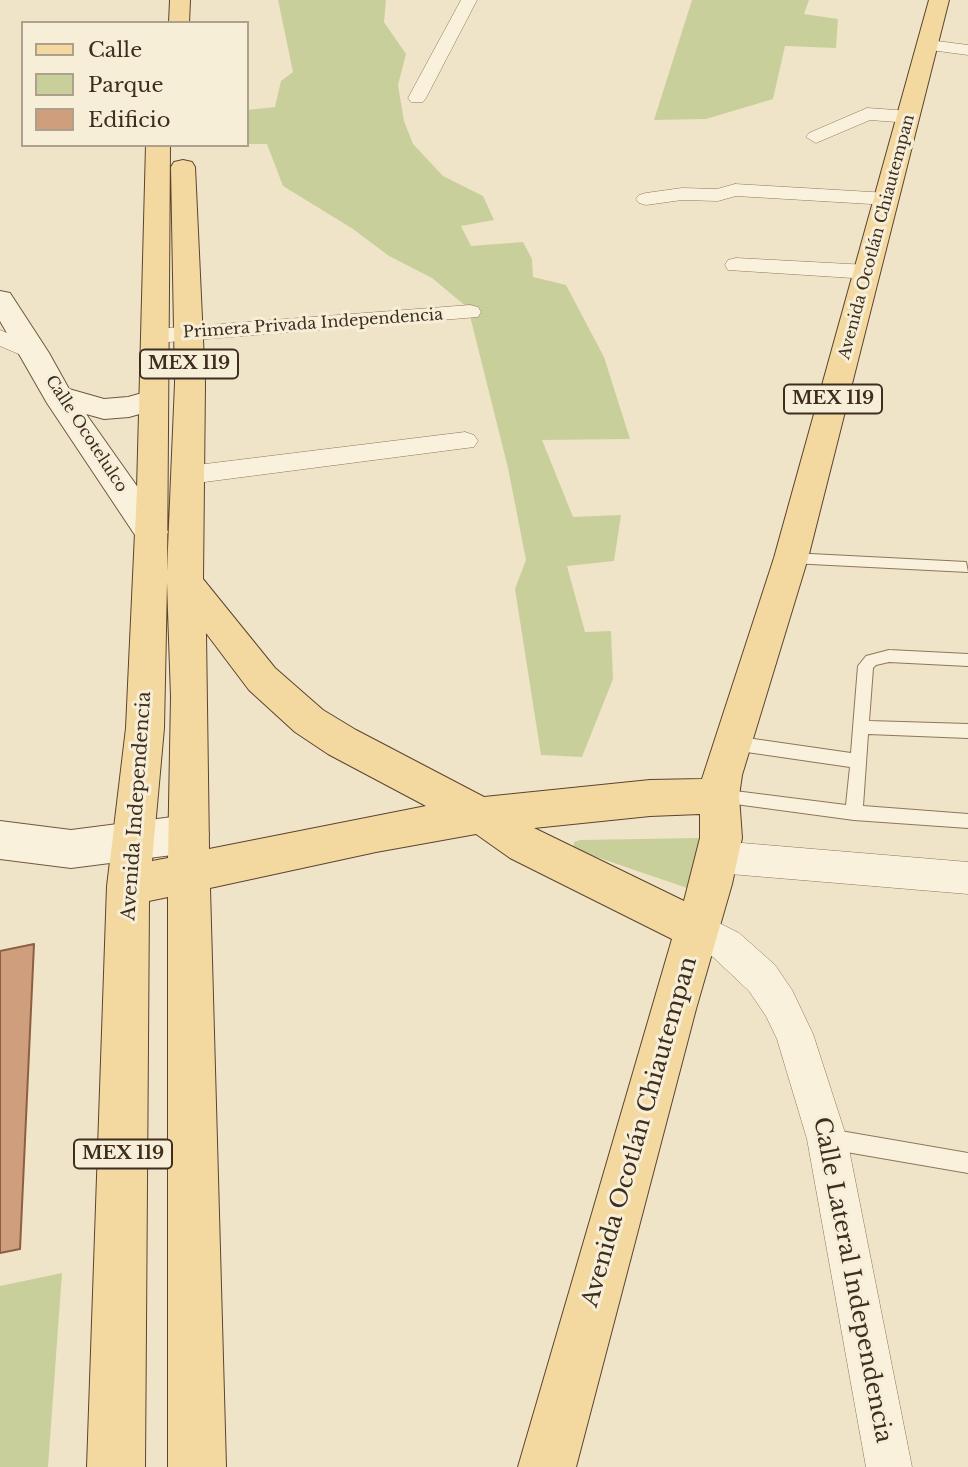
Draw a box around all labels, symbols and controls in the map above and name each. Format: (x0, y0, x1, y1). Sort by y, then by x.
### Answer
legend (21, 21, 248, 147)
text: Calle (88, 37, 142, 63)
text: Parque (88, 72, 163, 98)
text: Edificio (88, 107, 170, 133)
street label: Avenida Ocotlán Chiautempan (835, 112, 919, 362)
street label: Primera Privada Independencia (182, 305, 444, 343)
road number: MEX 119 (140, 350, 238, 378)
street label: Calle Ocotelulco (41, 372, 131, 496)
road number: MEX 119 (784, 384, 882, 414)
street label: Avenida Independencia (118, 691, 156, 921)
street label: Avenida Ocotlán Chiautempan (577, 954, 703, 1310)
street label: Calle Lateral Independencia (807, 1115, 897, 1445)
road number: MEX 119 (74, 1140, 172, 1168)

